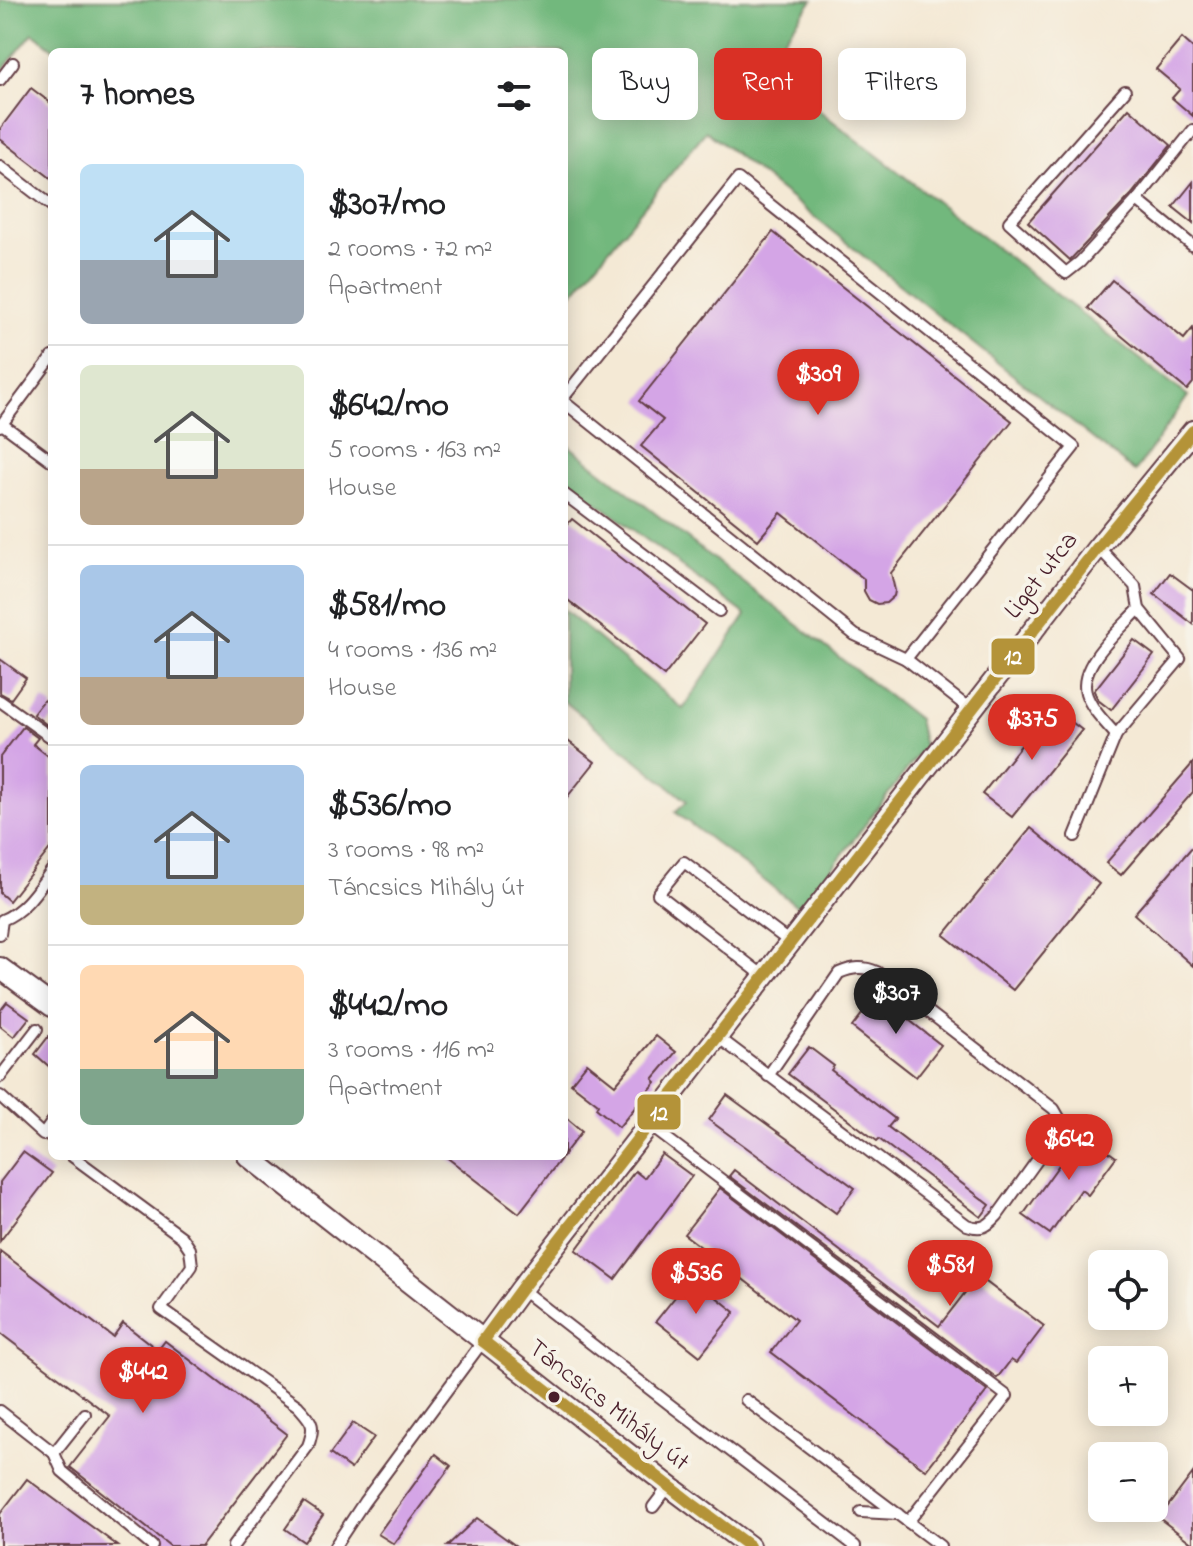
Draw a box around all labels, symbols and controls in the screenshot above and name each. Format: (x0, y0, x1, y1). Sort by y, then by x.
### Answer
chip: Buy (592, 48, 698, 120)
chip: Rent (714, 48, 822, 120)
chip: Filters (838, 48, 966, 120)
text: 7 homes (80, 71, 195, 121)
icon: filters (492, 74, 536, 118)
text: $307/mo (328, 181, 446, 231)
icon: home (144, 196, 240, 292)
text: 2 rooms · 72 m² (328, 231, 493, 269)
text: Apartment (328, 269, 442, 307)
pin: $309 (771, 349, 865, 417)
text: $309 (795, 356, 841, 394)
text: $642/mo (328, 382, 449, 432)
icon: home (144, 397, 240, 493)
text: 5 rooms · 163 m² (328, 432, 501, 470)
text: House (328, 470, 396, 508)
street label: Liget utca (996, 524, 1088, 628)
text: $581/mo (328, 582, 446, 632)
icon: home (144, 597, 240, 693)
text: 4 rooms · 136 m² (328, 632, 497, 670)
line badge: 12 (990, 637, 1036, 676)
text: 12 (1004, 643, 1022, 675)
text: House (328, 670, 396, 708)
pin: $375 (985, 694, 1079, 762)
text: $375 (1006, 701, 1058, 739)
text: $536/mo (328, 782, 452, 832)
icon: home (144, 797, 240, 893)
text: 3 rooms · 98 m² (328, 832, 484, 870)
text: Táncsics Mihály út (328, 870, 524, 908)
pin: $307 (849, 968, 943, 1036)
text: $307 (872, 975, 920, 1013)
text: $442/mo (328, 982, 448, 1032)
icon: home (144, 997, 240, 1093)
text: 3 rooms · 116 m² (328, 1032, 495, 1070)
text: Apartment (328, 1070, 442, 1108)
line badge: 12 (636, 1093, 682, 1131)
text: 12 (650, 1099, 668, 1131)
pin: $642 (1022, 1114, 1116, 1182)
text: $642 (1044, 1121, 1094, 1159)
pin: $581 (903, 1240, 997, 1308)
text: $581 (926, 1247, 974, 1285)
pin: $536 (649, 1248, 743, 1316)
map controls (1088, 1250, 1168, 1522)
button: locate (1088, 1250, 1168, 1330)
text: $536 (670, 1255, 722, 1293)
street label: Táncsics Mihály út (519, 1331, 697, 1482)
button: + (1088, 1346, 1168, 1426)
pin: $442 (96, 1347, 190, 1415)
text: $442 (118, 1354, 168, 1392)
unlabelled marker (546, 1389, 562, 1405)
button: − (1088, 1442, 1168, 1522)

